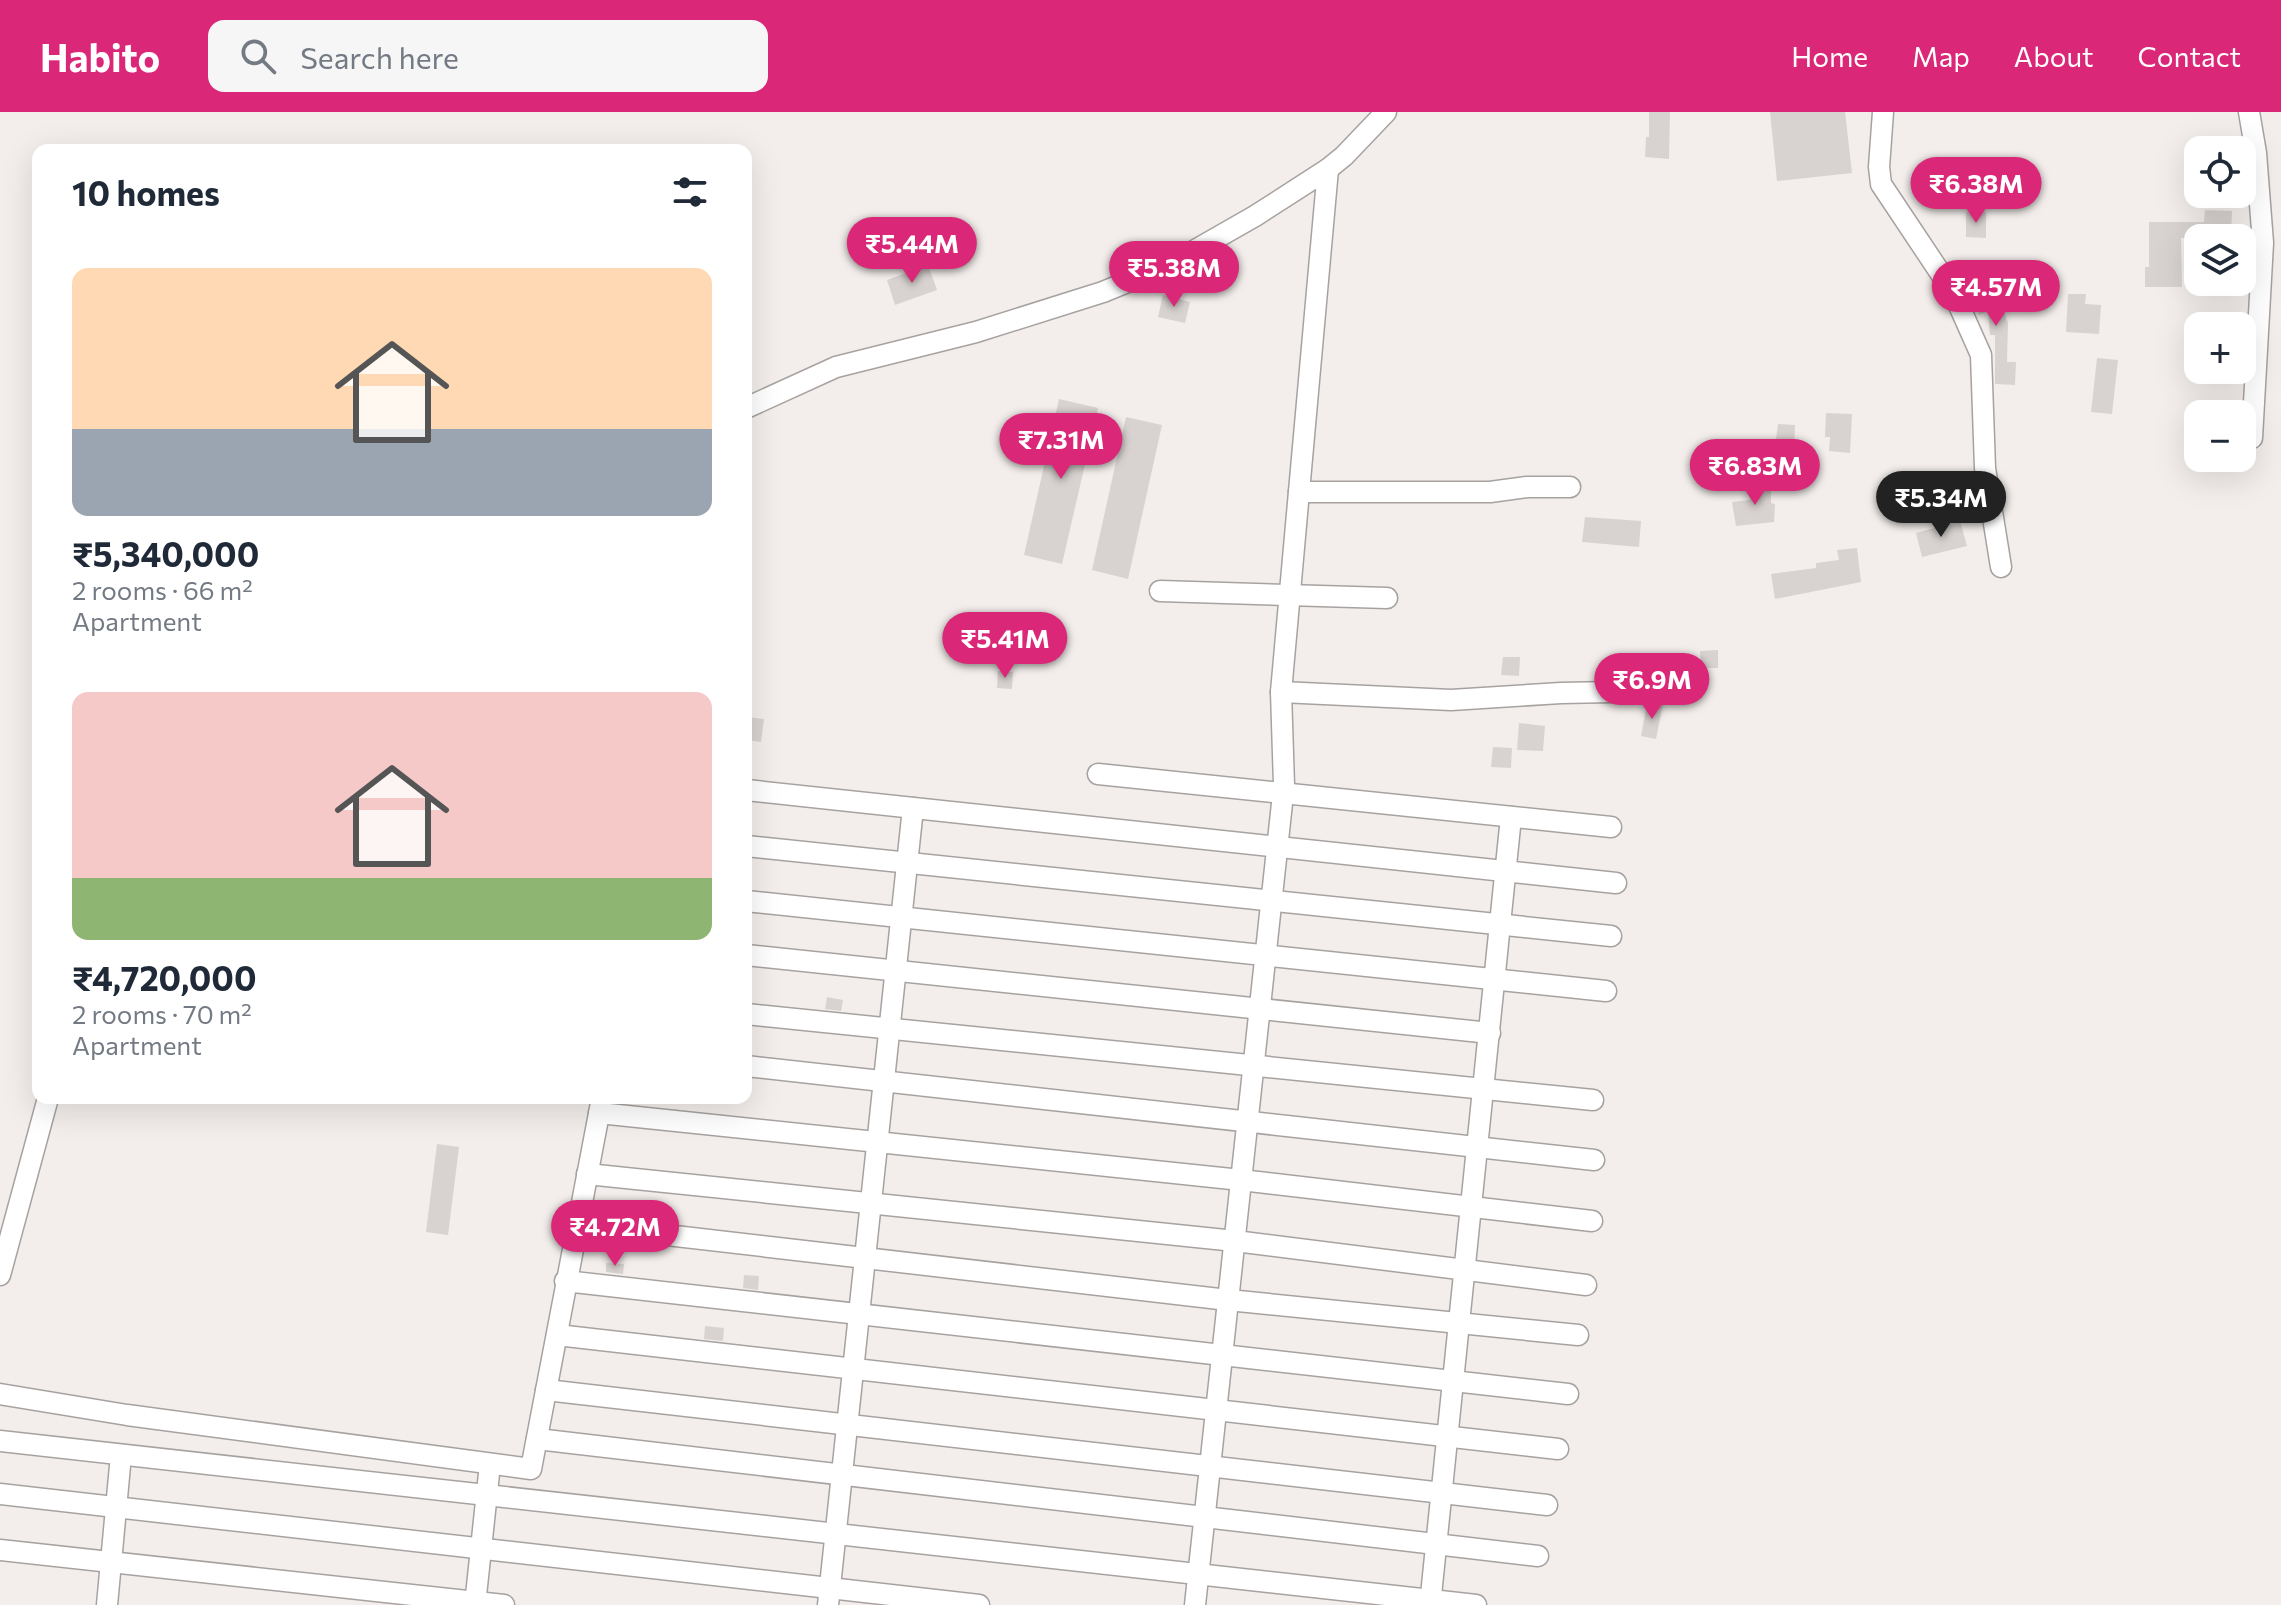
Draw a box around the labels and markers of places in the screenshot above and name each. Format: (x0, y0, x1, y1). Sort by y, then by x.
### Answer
pin: ₹6.38M (1911, 157, 2041, 225)
pin: ₹5.44M (847, 217, 977, 285)
pin: ₹5.38M (1109, 241, 1239, 309)
pin: ₹4.57M (1931, 260, 2061, 328)
pin: ₹7.31M (996, 413, 1126, 481)
pin: ₹6.83M (1690, 439, 1820, 507)
pin: ₹5.34M (1876, 471, 2006, 539)
pin: ₹5.41M (940, 612, 1070, 680)
pin: ₹6.9M (1596, 653, 1708, 721)
pin: ₹4.72M (550, 1200, 680, 1268)

